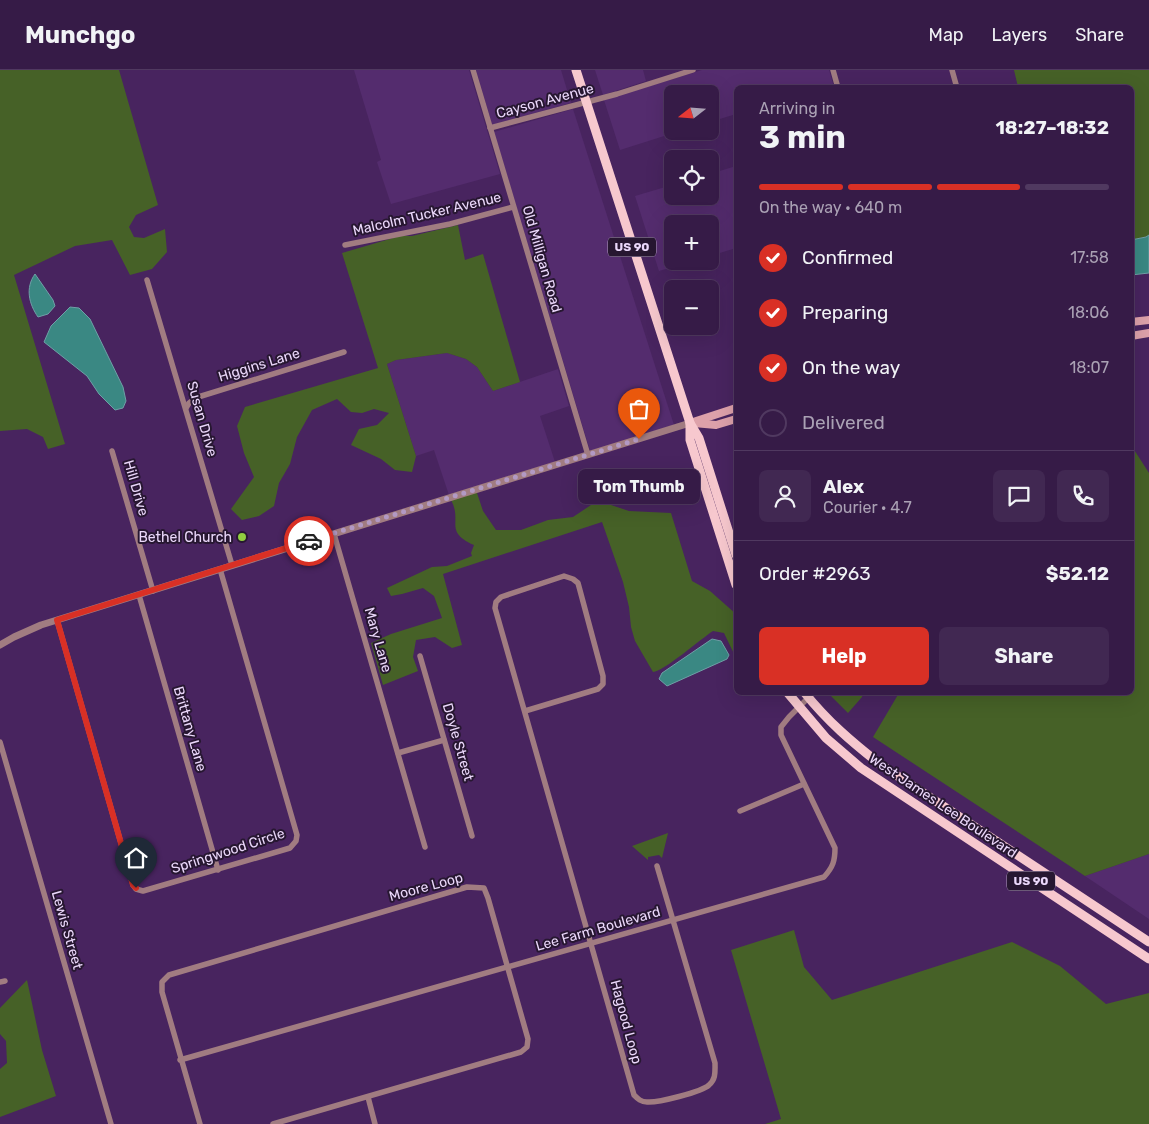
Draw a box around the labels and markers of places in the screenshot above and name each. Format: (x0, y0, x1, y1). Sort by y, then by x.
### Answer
pin (618, 388, 660, 439)
callout: Tom Thumb (578, 469, 700, 504)
place label: Bethel Church (138, 529, 232, 546)
marker: Bethel Church (236, 531, 248, 543)
pin (115, 837, 157, 888)

